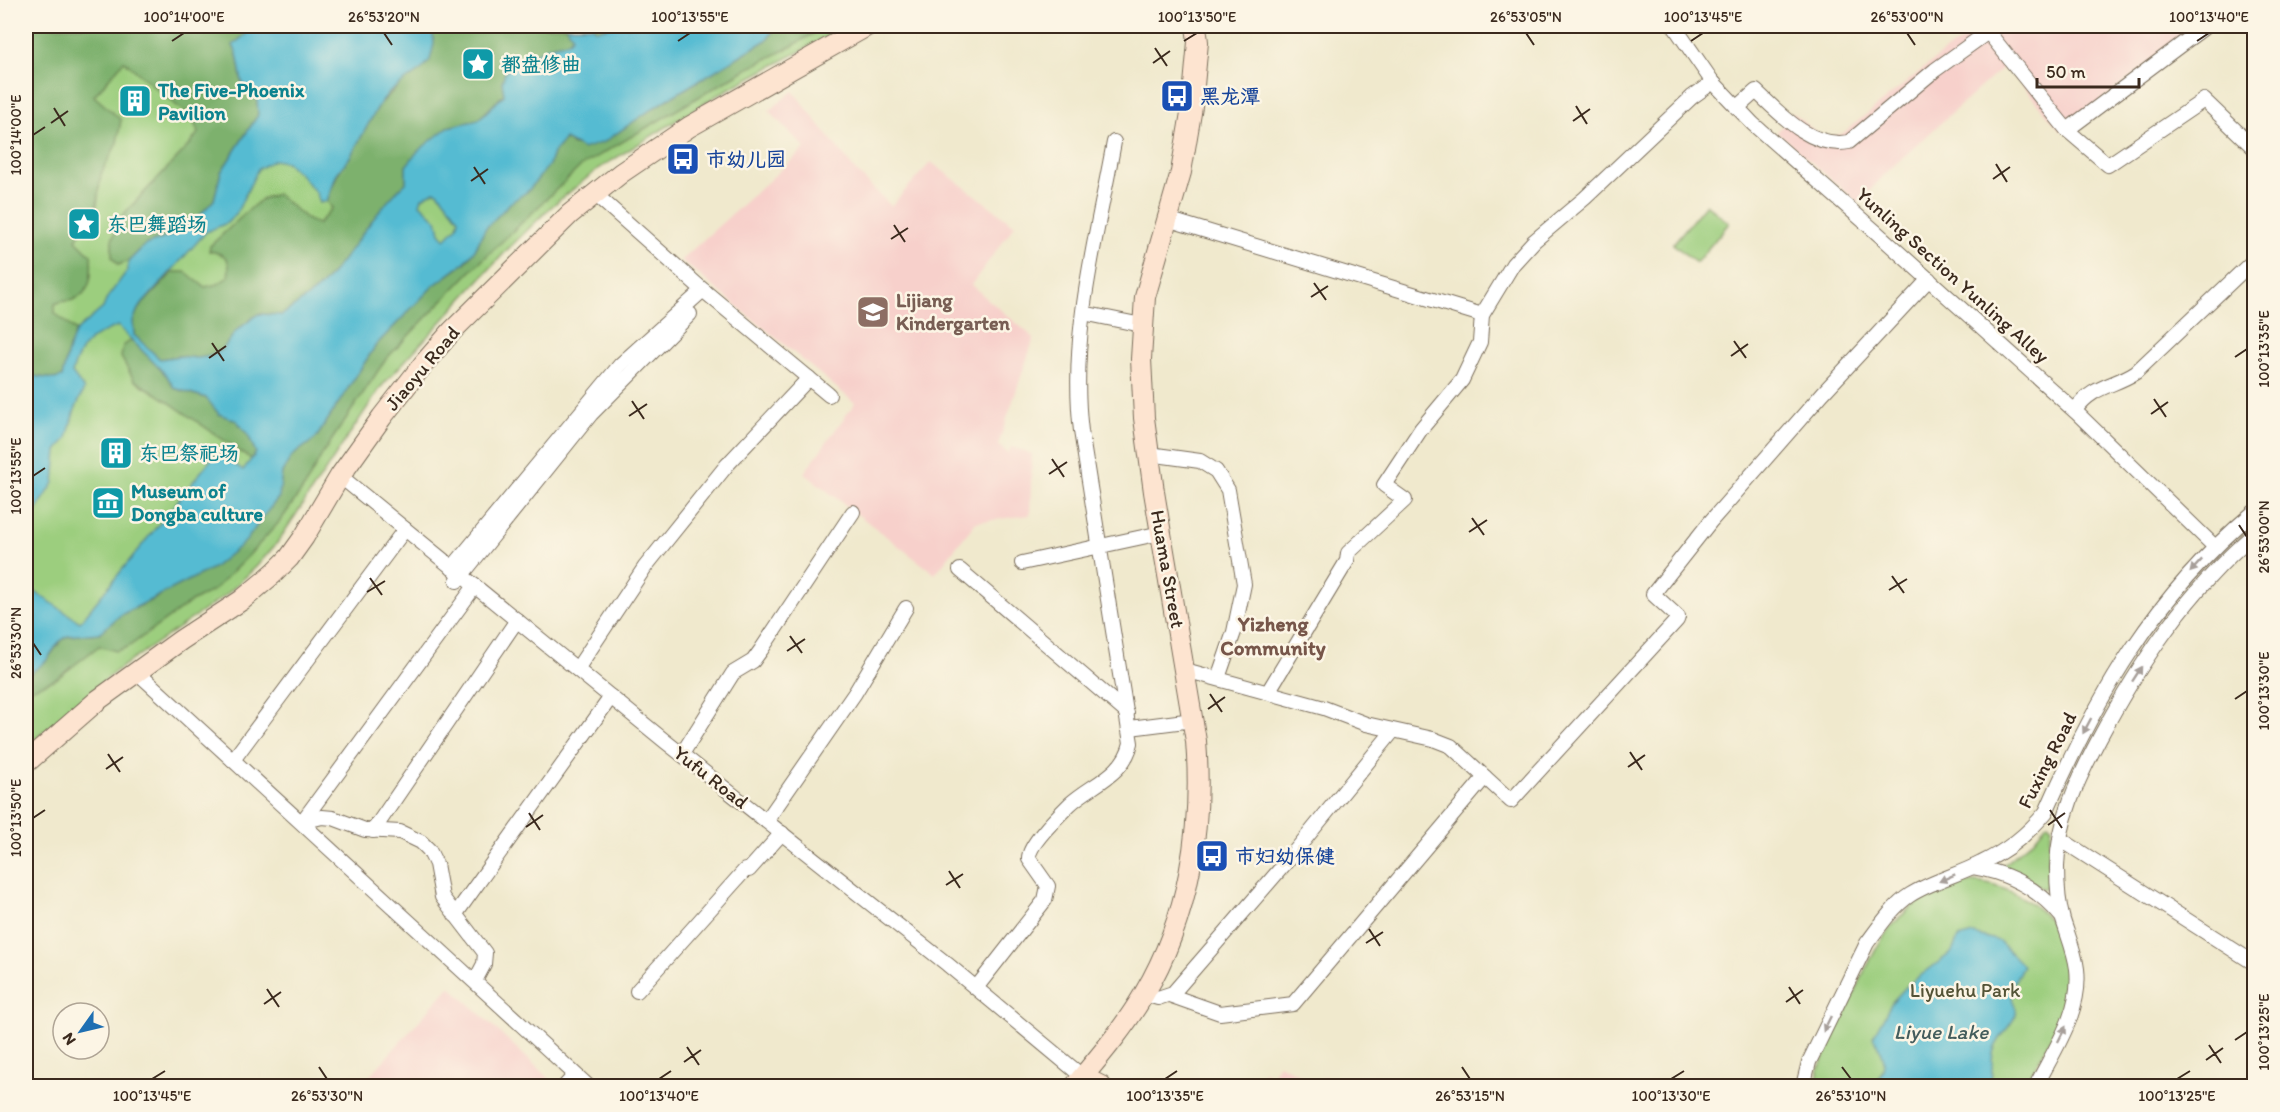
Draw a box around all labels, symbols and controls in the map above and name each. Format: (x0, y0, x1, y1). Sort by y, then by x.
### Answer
text: 100°14'00"E (144, 8, 224, 26)
text: 26°53'20"N (348, 8, 420, 26)
text: 100°13'55"E (651, 8, 729, 26)
text: 100°13'50"E (1158, 8, 1236, 26)
text: 26°53'05"N (1490, 8, 1562, 26)
text: 100°13'45"E (1664, 8, 1742, 26)
text: 26°53'00"N (1870, 8, 1944, 26)
text: 100°13'40"E (2169, 8, 2249, 26)
place icon: 都盘修曲 (460, 46, 496, 82)
scale bar (2037, 51, 2139, 89)
place label: 都盘修曲 (501, 52, 581, 76)
text: 50 m (2046, 61, 2086, 83)
place label: The Five-Phoenix Pavilion (157, 78, 305, 125)
bus stop icon: 黑龙潭 (1159, 78, 1195, 114)
building icon: The Five-Phoenix Pavilion (117, 83, 153, 119)
place label: 黑龙潭 (1200, 84, 1260, 108)
text: 100°14'00"E (7, 95, 25, 175)
bus stop icon: 市幼儿园 (665, 141, 701, 177)
place label: 市幼儿园 (706, 147, 786, 171)
street label: Yunling Section Yunling Alley (1852, 182, 2055, 368)
place icon: 东巴舞蹈场 (66, 206, 102, 242)
place label: 东巴舞蹈场 (107, 212, 207, 236)
place label: Lijiang Kindergarten (896, 288, 1011, 336)
school or university icon: Lijiang Kindergarten (855, 294, 891, 330)
text: 100°13'35"E (2255, 310, 2273, 388)
street label: Jiaoyu Road (380, 321, 465, 415)
building icon: 东巴祭祀场 (98, 435, 134, 471)
text: 100°13'55"E (7, 437, 25, 515)
place label: 东巴祭祀场 (139, 441, 239, 465)
place label: Museum of Dongba culture (131, 479, 263, 527)
museum icon: Museum of Dongba culture (90, 485, 126, 521)
text: 26°53'00"N (2255, 500, 2273, 574)
street label: Huama Street (1146, 508, 1190, 630)
one-way arrow (2189, 558, 2203, 573)
text: 26°53'30"N (7, 607, 25, 679)
district label: Yizheng Community (1220, 611, 1326, 661)
text: 100°13'30"E (2255, 652, 2273, 730)
one-way arrow (2131, 666, 2142, 682)
street label: Fuxing Road (2012, 708, 2082, 812)
one-way arrow (2082, 717, 2092, 735)
street label: Yufu Road (669, 740, 753, 814)
text: 100°13'50"E (7, 779, 25, 857)
bus stop icon: 市妇幼保健 (1194, 838, 1230, 874)
place label: 市妇幼保健 (1235, 844, 1335, 868)
one-way arrow (1937, 873, 1955, 883)
park label: Liyuehu Park (1910, 978, 2021, 1002)
text: 100°13'25"E (2255, 993, 2273, 1071)
north arrow (51, 1001, 111, 1061)
one-way arrow (1823, 1015, 1833, 1033)
water label: Liyue Lake (1894, 1019, 1989, 1044)
one-way arrow (2057, 1026, 2067, 1043)
text: N (58, 1029, 80, 1049)
text: 100°13'45"E (113, 1087, 191, 1105)
text: 26°53'30"N (291, 1087, 363, 1105)
text: 100°13'40"E (619, 1087, 699, 1105)
text: 100°13'35"E (1126, 1087, 1204, 1105)
text: 26°53'15"N (1435, 1087, 1505, 1105)
text: 100°13'30"E (1632, 1087, 1710, 1105)
text: 26°53'10"N (1816, 1087, 1886, 1105)
text: 100°13'25"E (2138, 1087, 2216, 1105)

